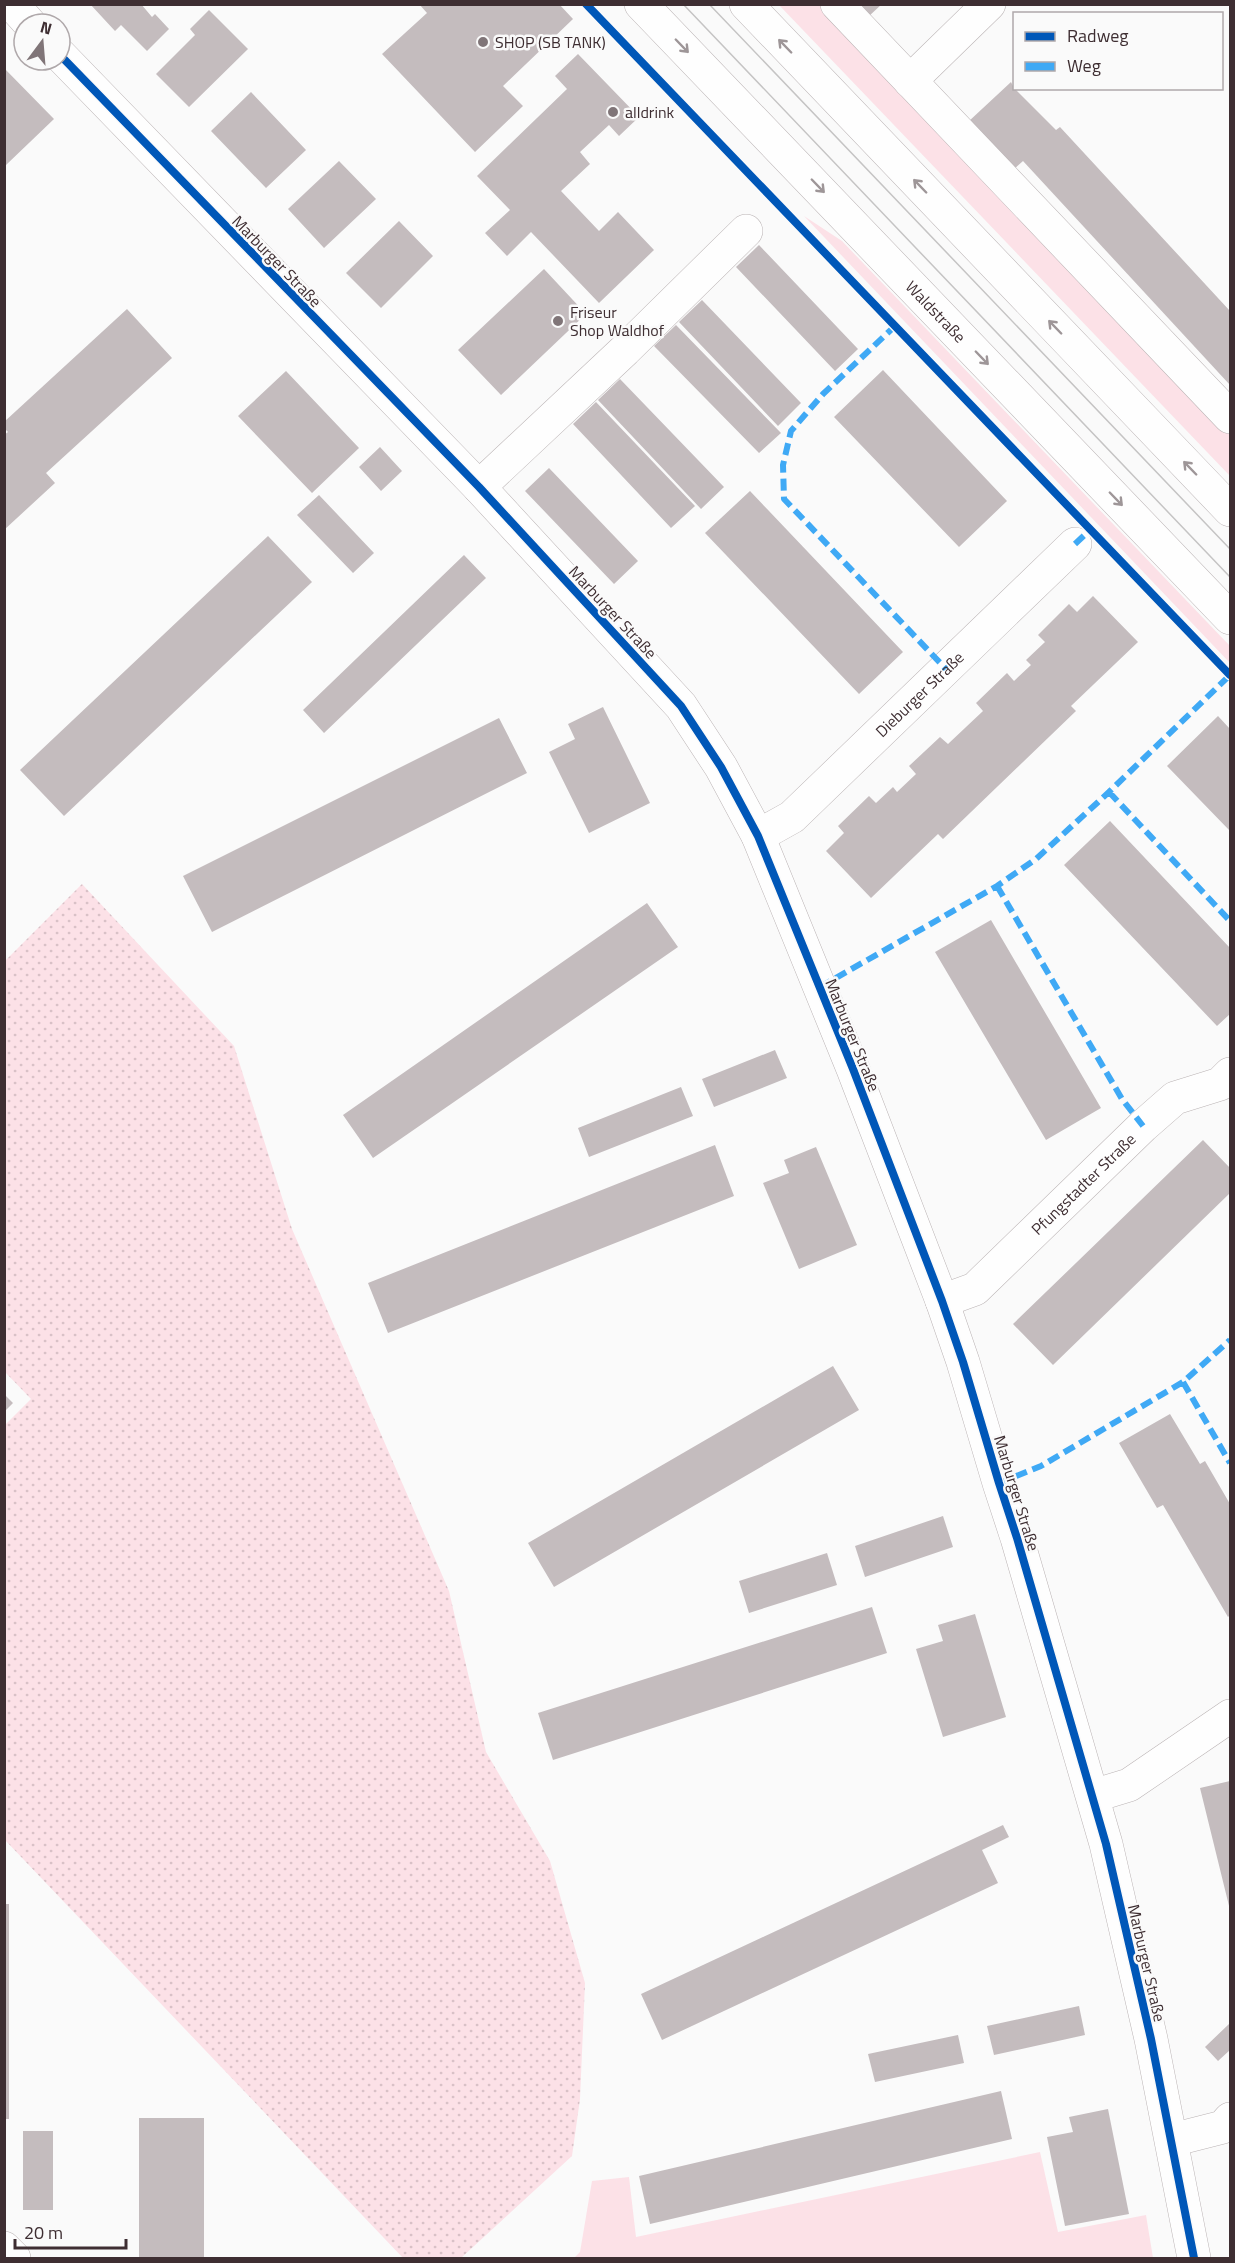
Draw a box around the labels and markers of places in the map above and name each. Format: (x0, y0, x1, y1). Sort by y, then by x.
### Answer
place label: SHOP (SB TANK) (495, 30, 606, 54)
marker: SHOP (SB TANK) (476, 35, 490, 49)
place label: alldrink (625, 100, 675, 124)
marker: alldrink (606, 105, 620, 119)
place label: Friseur Shop Waldhof (570, 300, 665, 342)
marker: Friseur Shop Waldhof (551, 314, 565, 328)

